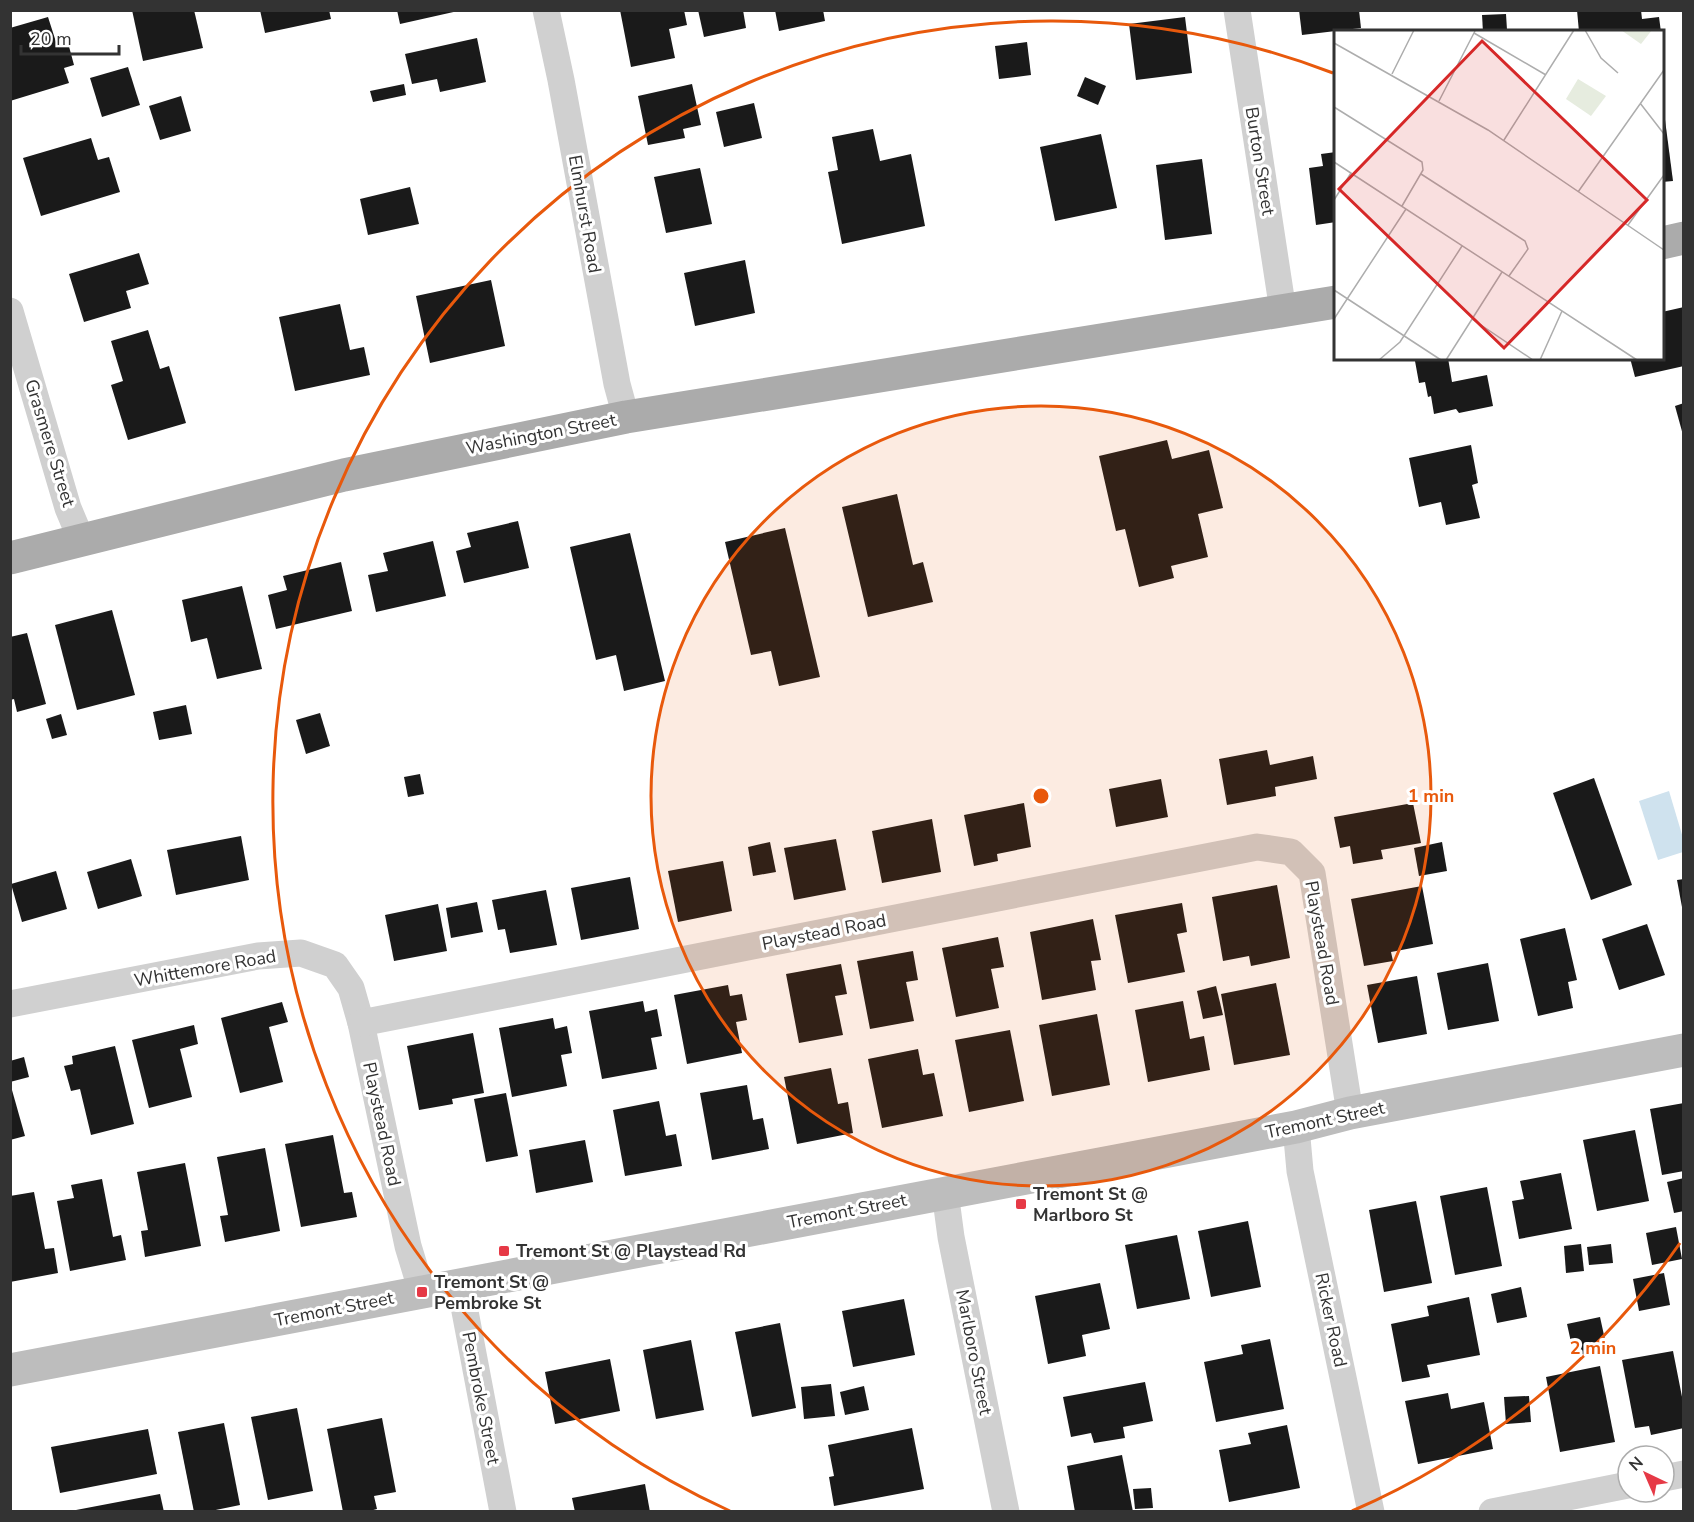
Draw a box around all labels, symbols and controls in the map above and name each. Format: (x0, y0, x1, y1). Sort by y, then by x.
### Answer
scale bar (21, 18, 118, 56)
text: 20 m (30, 27, 72, 51)
inset map (1334, 30, 1664, 360)
street label: Burton Street (1240, 105, 1281, 218)
street label: Elmhurst Road (563, 153, 607, 275)
street label: Grasmere Street (19, 376, 81, 510)
street label: Washington Street (464, 408, 619, 460)
text: 1 min (1408, 784, 1454, 808)
centre of rings (1031, 786, 1051, 806)
street label: Playstead Road (1299, 879, 1345, 1007)
street label: Playstead Road (760, 908, 888, 956)
street label: Whittemore Road (132, 944, 278, 992)
street label: Playstead Road (357, 1060, 407, 1188)
street label: Tremont Street (1263, 1096, 1387, 1144)
place label: Tremont St @ Marlboro St (1033, 1182, 1148, 1227)
street label: Tremont Street (785, 1188, 909, 1234)
marker: Tremont St @ Marlboro St (1014, 1197, 1028, 1211)
place label: Tremont St @ Playstead Rd (516, 1239, 746, 1263)
marker: Tremont St @ Playstead Rd (497, 1244, 511, 1258)
place label: Tremont St @ Pembroke St (434, 1270, 549, 1315)
street label: Ricker Road (1309, 1271, 1353, 1369)
marker: Tremont St @ Pembroke St (415, 1285, 429, 1299)
street label: Tremont Street (272, 1286, 396, 1332)
street label: Marlboro Street (950, 1287, 998, 1417)
street label: Pembroke Street (456, 1330, 506, 1467)
text: 2 min (1570, 1336, 1616, 1360)
north arrow (1616, 1444, 1676, 1504)
text: N (1624, 1452, 1648, 1476)

